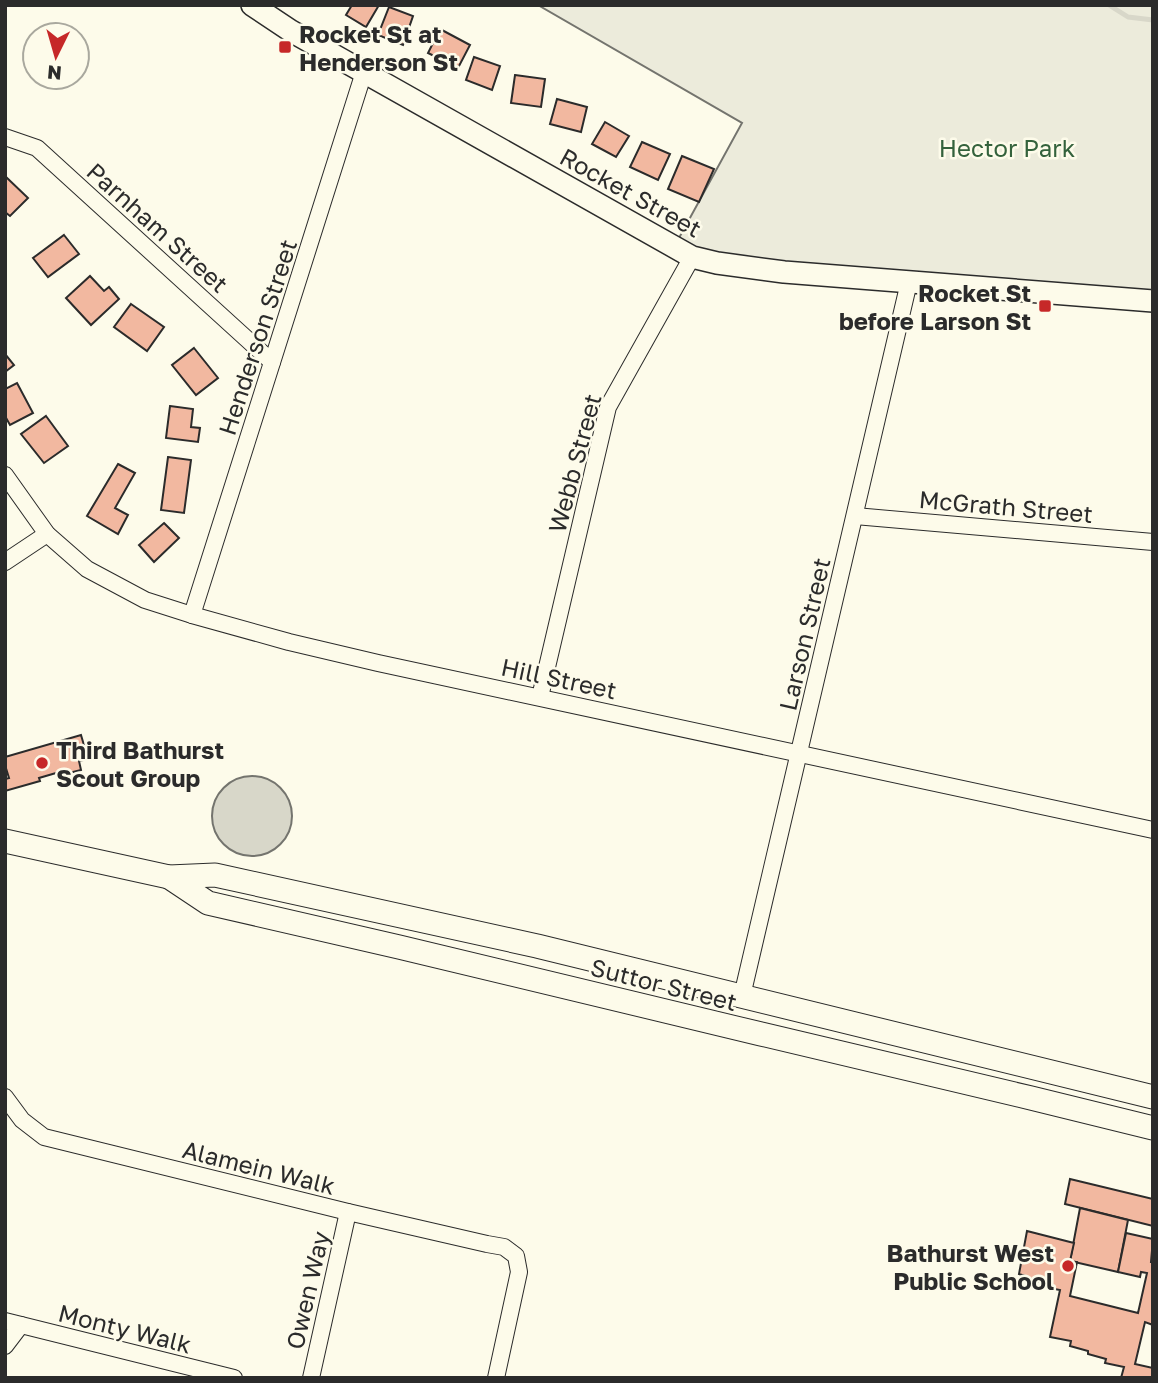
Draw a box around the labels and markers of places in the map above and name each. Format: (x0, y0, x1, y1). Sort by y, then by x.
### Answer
place label: Rocket St at Henderson St (299, 19, 458, 76)
marker: Rocket St at Henderson St (277, 39, 293, 55)
place label: Rocket St before Larson St (839, 278, 1031, 335)
marker: Rocket St before Larson St (1037, 298, 1053, 314)
place label: Third Bathurst Scout Group (56, 735, 224, 792)
marker: Third Bathurst Scout Group (34, 755, 50, 771)
place label: Bathurst West Public School (887, 1238, 1054, 1295)
marker: Bathurst West Public School (1060, 1258, 1076, 1274)

